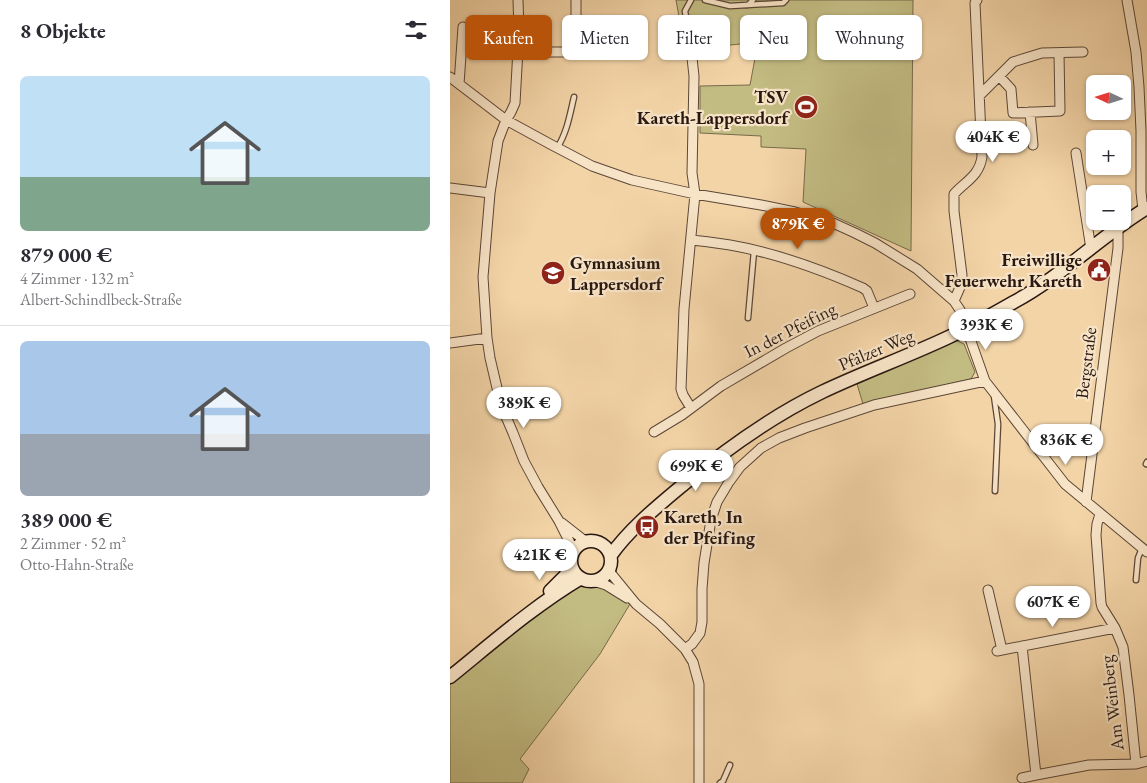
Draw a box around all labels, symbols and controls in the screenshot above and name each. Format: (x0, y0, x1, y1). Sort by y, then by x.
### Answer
chip: Kaufen (465, 15, 552, 60)
chip: Mieten (562, 15, 648, 60)
chip: Filter (658, 15, 730, 60)
chip: Neu (740, 15, 807, 60)
chip: Wohnung (817, 15, 922, 60)
icon: filters (402, 16, 430, 44)
text: 8 Objekte (20, 17, 106, 44)
north arrow (1086, 75, 1131, 120)
map controls (1086, 75, 1131, 230)
place label: TSV Kareth-Lappersdorf (637, 85, 791, 129)
sports icon: TSV Kareth-Lappersdorf (793, 94, 819, 120)
icon: home (180, 108, 270, 198)
pin: 404K € (952, 120, 1034, 163)
text: 404K € (966, 126, 1020, 147)
button: + (1086, 130, 1131, 175)
button: − (1086, 185, 1131, 230)
pin: 879K € (757, 208, 839, 250)
text: 879K € (771, 213, 825, 234)
text: 879 000 € (20, 241, 112, 268)
place label: Freiwillige Feuerwehr Kareth (945, 248, 1082, 292)
place label: Gymnasium Lappersdorf (570, 251, 665, 295)
public building icon: Freiwillige Feuerwehr Kareth (1086, 257, 1112, 283)
school or university icon: Gymnasium Lappersdorf (540, 260, 566, 286)
text: 4 Zimmer · 132 m² (20, 268, 134, 289)
text: Albert-Schindlbeck-Straße (20, 289, 182, 310)
street label: In der Pfeifing (740, 296, 840, 363)
pin: 393K € (945, 308, 1027, 351)
text: 393K € (959, 314, 1013, 335)
street label: Pfälzer Weg (835, 323, 917, 376)
street label: Bergstraße (1070, 326, 1101, 400)
icon: home (180, 374, 270, 464)
pin: 389K € (483, 386, 565, 429)
text: 389K € (497, 392, 551, 413)
pin: 836K € (1025, 424, 1107, 466)
text: 836K € (1039, 429, 1093, 450)
pin: 699K € (655, 450, 737, 492)
text: 699K € (669, 455, 723, 476)
place label: Kareth, In der Pfeifing (664, 505, 756, 549)
text: 389 000 € (20, 506, 112, 533)
bus stop icon: Kareth, In der Pfeifing (634, 514, 660, 540)
text: 2 Zimmer · 52 m² (20, 533, 126, 554)
pin: 421K € (499, 538, 581, 581)
text: 421K € (513, 544, 567, 565)
text: Otto-Hahn-Straße (20, 554, 133, 575)
pin: 607K € (1012, 586, 1094, 628)
text: 607K € (1026, 591, 1080, 612)
street label: Am Weinberg (1094, 654, 1129, 753)

